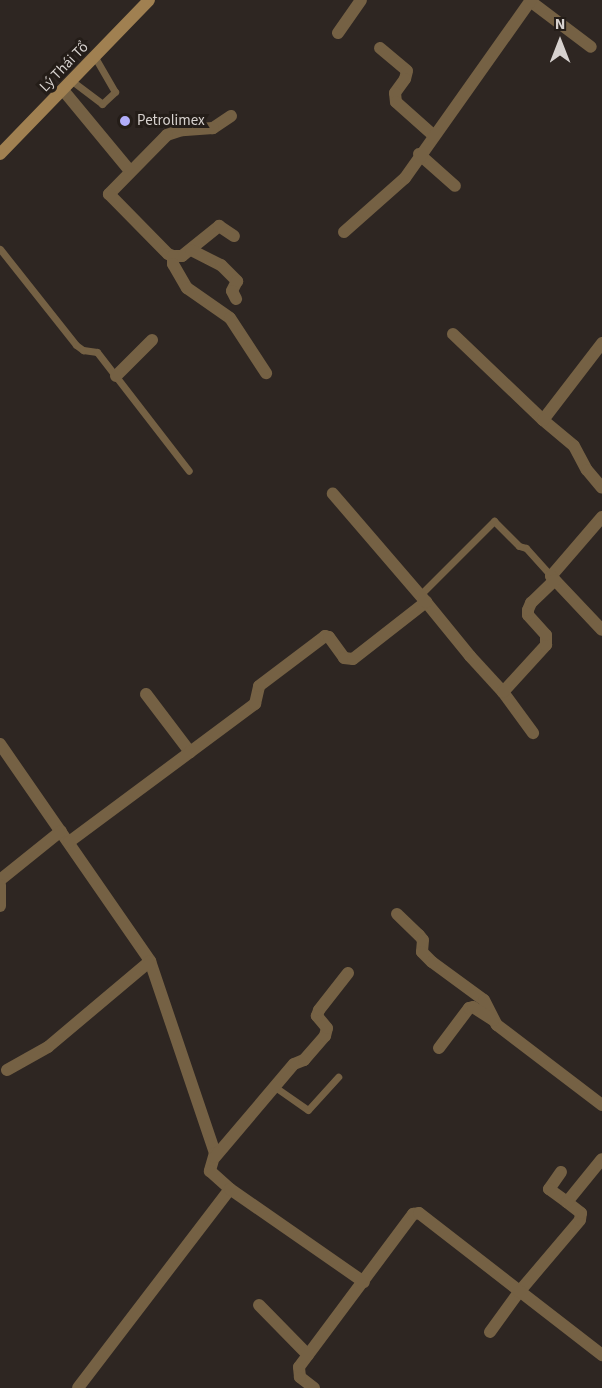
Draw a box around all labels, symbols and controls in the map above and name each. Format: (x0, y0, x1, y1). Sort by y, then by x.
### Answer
north arrow (530, 12, 590, 72)
text: N (555, 13, 565, 35)
street label: Lý Thái Tổ (36, 38, 92, 96)
place label: Petrolimex (137, 112, 205, 130)
marker: Petrolimex (118, 114, 132, 128)

